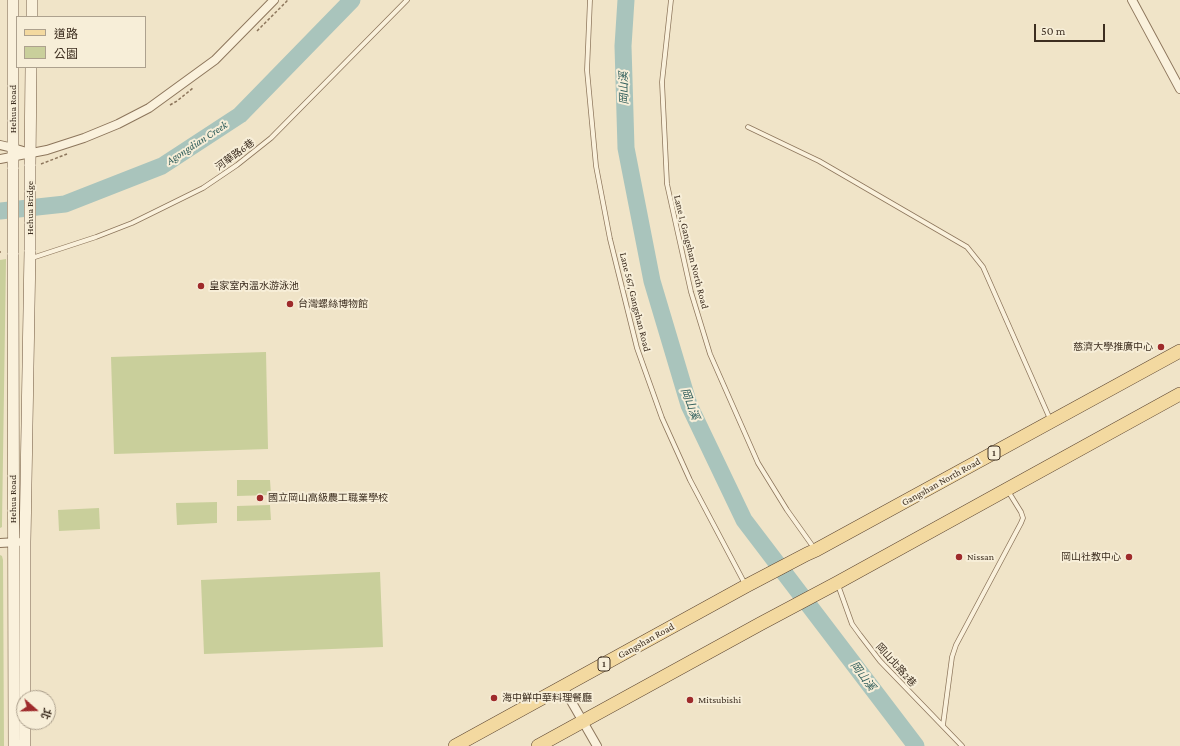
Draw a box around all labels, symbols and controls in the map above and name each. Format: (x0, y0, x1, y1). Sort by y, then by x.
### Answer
legend (16, 16, 146, 68)
scale bar (1036, 16, 1107, 42)
text: 50 m (1041, 24, 1065, 38)
text: 道路 (54, 27, 78, 41)
text: 公園 (54, 47, 78, 61)
water label: 岡山溪 (617, 71, 631, 105)
street label: Hehua Road (7, 85, 19, 133)
water label: Agongdian Creek (164, 118, 230, 168)
street label: 河華路6巷 (213, 137, 257, 173)
street label: Hehua Bridge (24, 181, 36, 235)
street label: Lane 1, Gangshan North Road (671, 194, 711, 310)
street label: Lane 567, Gangshan Road (617, 251, 653, 353)
place label: 皇家室內溫水游泳池 (209, 280, 299, 292)
marker: 皇家室內溫水游泳池 (196, 281, 206, 291)
place label: 台灣螺絲博物館 (298, 298, 368, 310)
marker: 台灣螺絲博物館 (285, 299, 295, 309)
place label: 慈濟大學推廣中心 (1073, 341, 1153, 353)
marker: 慈濟大學推廣中心 (1156, 342, 1166, 352)
water label: 岡山溪 (678, 386, 702, 422)
road number: 1 (988, 446, 1000, 460)
street label: Gangshan North Road (900, 455, 982, 509)
street label: Hehua Road (7, 475, 19, 523)
place label: 國立岡山高級農工職業學校 (268, 492, 388, 504)
marker: 國立岡山高級農工職業學校 (255, 493, 265, 503)
place label: Nissan (967, 551, 994, 563)
place label: 岡山社教中心 (1061, 551, 1121, 563)
marker: Nissan (954, 552, 964, 562)
marker: 岡山社教中心 (1124, 552, 1134, 562)
street label: Gangshan Road (616, 621, 676, 661)
street label: 岡山北路2巷 (873, 641, 919, 689)
road number: 1 (598, 657, 610, 671)
water label: 岡山溪 (848, 659, 878, 693)
north arrow (16, 690, 56, 730)
place label: 海中鮮中華料理餐廳 (502, 692, 592, 704)
marker: 海中鮮中華料理餐廳 (489, 693, 499, 703)
place label: Mitsubishi (698, 694, 741, 706)
marker: Mitsubishi (685, 695, 695, 705)
text: 北 (39, 707, 54, 721)

